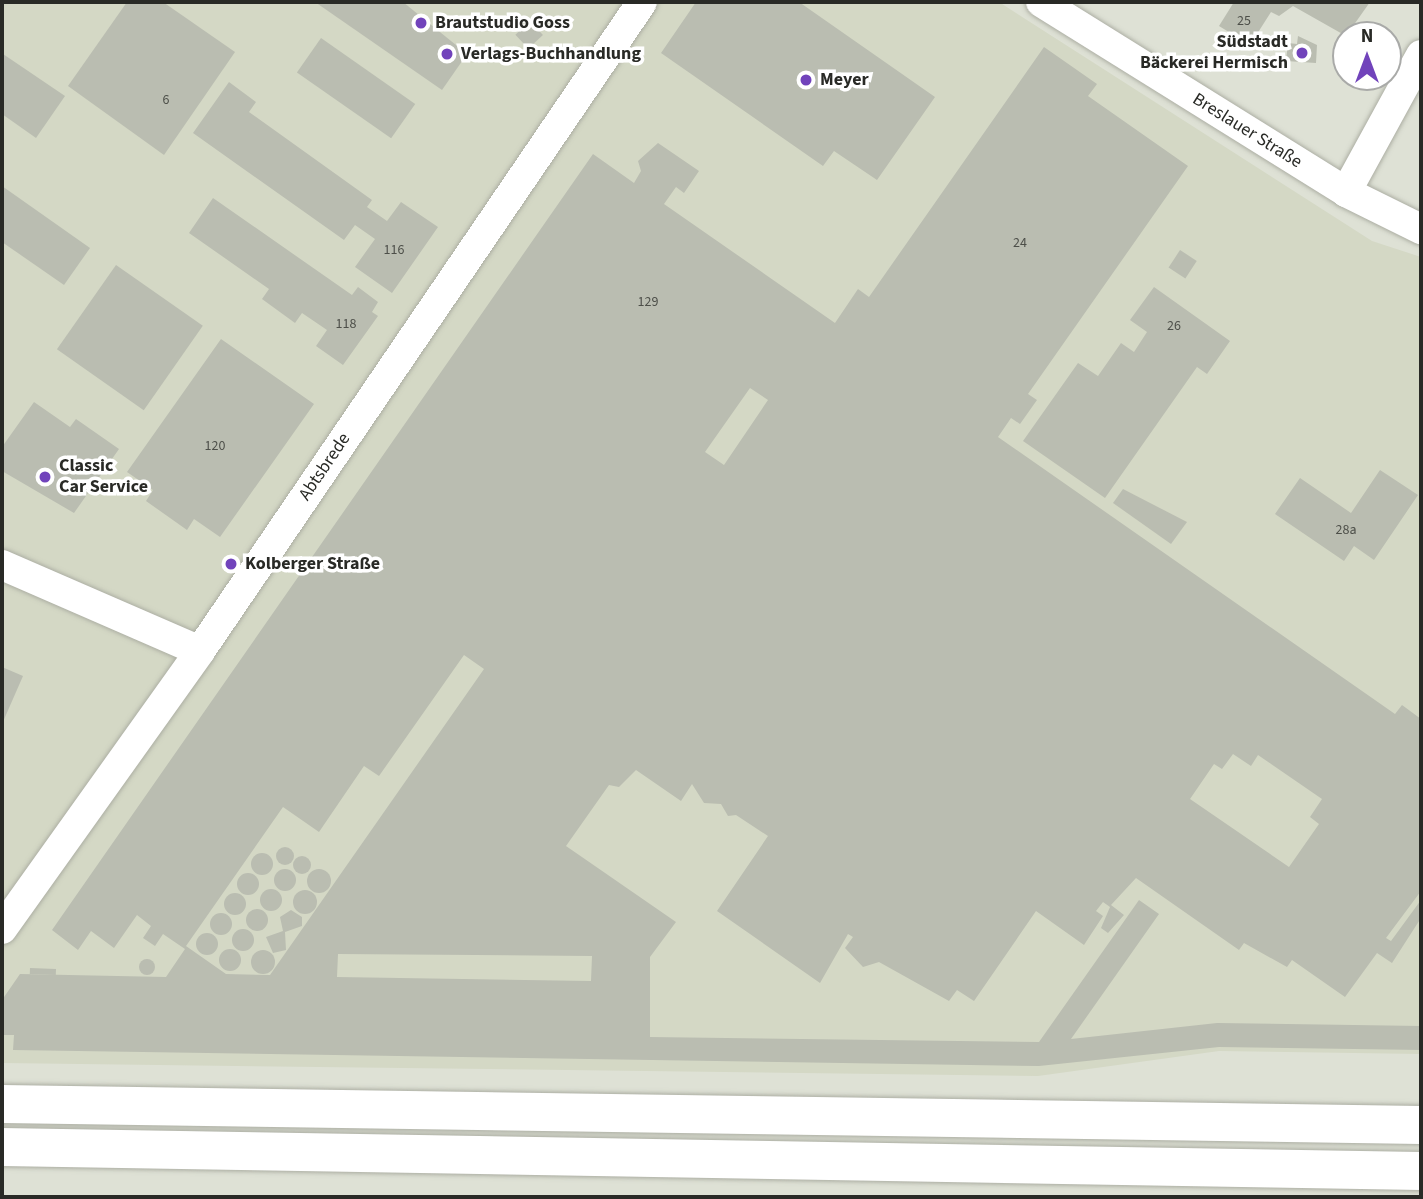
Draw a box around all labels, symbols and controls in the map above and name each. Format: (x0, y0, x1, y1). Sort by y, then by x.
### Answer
place label: Brautstudio Goss (435, 12, 570, 34)
house number: 25 (1237, 13, 1251, 29)
marker: Brautstudio Goss (413, 15, 429, 31)
north arrow (1332, 21, 1402, 91)
text: N (1361, 23, 1373, 50)
place label: Südstadt Bäckerei Hermisch (1140, 32, 1288, 74)
place label: Verlags-Buchhandlung (461, 43, 641, 65)
marker: Südstadt Bäckerei Hermisch (1294, 45, 1310, 61)
marker: Verlags-Buchhandlung (439, 46, 455, 62)
place label: Meyer (820, 69, 869, 91)
marker: Meyer (798, 72, 814, 88)
street label: Breslauer Straße (1188, 89, 1306, 173)
house number: 6 (163, 92, 169, 108)
house number: 24 (1013, 235, 1027, 251)
house number: 116 (384, 242, 404, 258)
house number: 129 (638, 294, 658, 310)
house number: 118 (336, 316, 356, 332)
house number: 26 (1167, 318, 1181, 334)
street label: Abtsbrede (295, 429, 355, 505)
house number: 120 (205, 438, 225, 454)
place label: Classic Car Service (59, 456, 148, 498)
marker: Classic Car Service (37, 469, 53, 485)
house number: 28a (1336, 522, 1356, 538)
place label: Kolberger Straße (245, 553, 380, 575)
marker: Kolberger Straße (223, 556, 239, 572)

